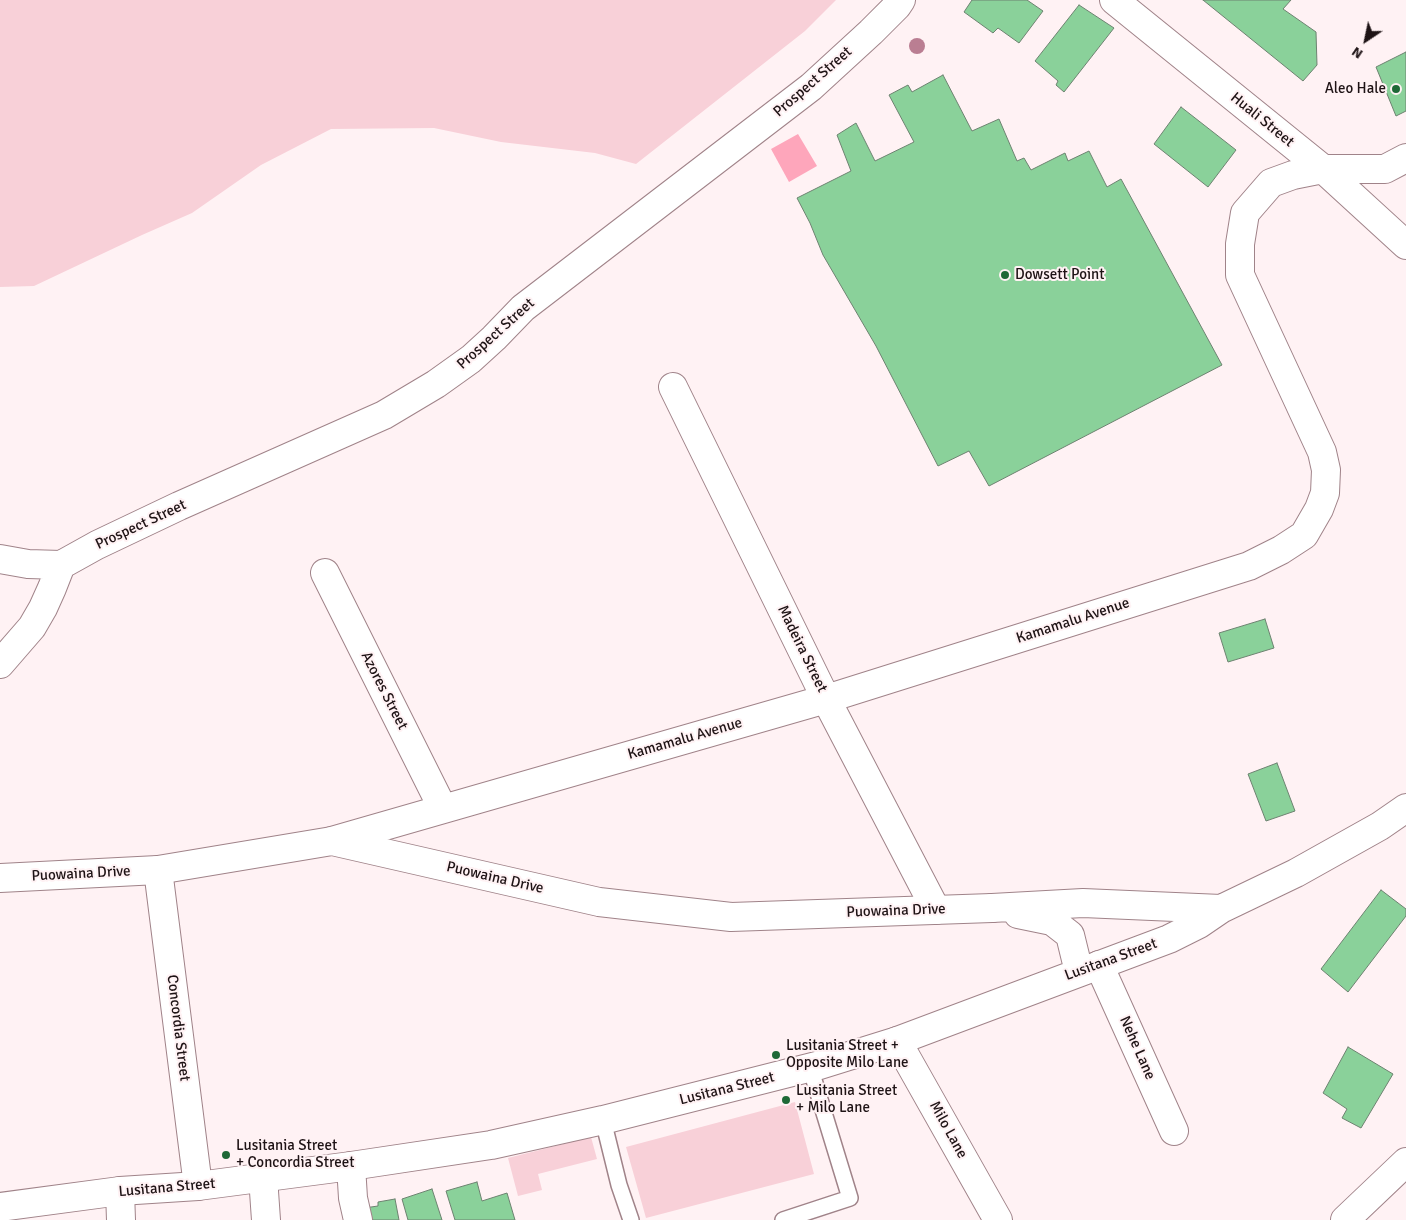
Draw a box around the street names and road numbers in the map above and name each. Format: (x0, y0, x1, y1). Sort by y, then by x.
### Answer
street label: Prospect Street (770, 43, 856, 121)
street label: Huali Street (1227, 89, 1297, 151)
street label: Prospect Street (454, 295, 538, 373)
street label: Prospect Street (93, 496, 189, 554)
street label: Kamamalu Avenue (1014, 594, 1132, 648)
street label: Madeira Street (773, 603, 831, 695)
street label: Azores Street (357, 649, 411, 733)
street label: Kamamalu Avenue (626, 714, 744, 764)
street label: Puowaina Drive (445, 858, 545, 898)
street label: Puowaina Drive (31, 862, 131, 886)
street label: Puowaina Drive (846, 900, 946, 922)
street label: Lusitana Street (1062, 935, 1160, 985)
street label: Concordia Street (163, 974, 193, 1082)
street label: Nehe Lane (1115, 1013, 1159, 1083)
street label: Lusitana Street (678, 1069, 776, 1109)
street label: Milo Lane (925, 1098, 971, 1162)
street label: Lusitana Street (118, 1175, 216, 1201)

